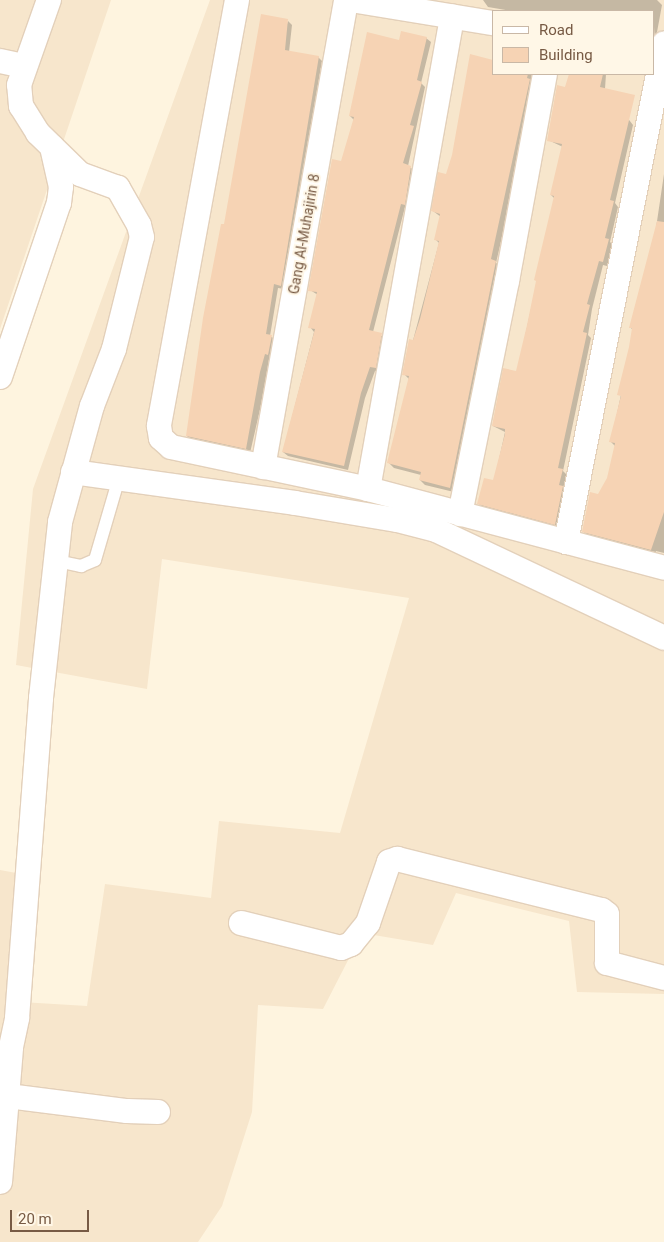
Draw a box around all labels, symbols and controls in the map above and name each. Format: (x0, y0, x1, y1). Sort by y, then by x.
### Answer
legend (492, 10, 654, 75)
text: Road (539, 21, 573, 39)
text: Building (539, 46, 593, 64)
street label: Gang Al-Muhajirin 8 (285, 173, 323, 295)
scale bar (12, 1200, 91, 1232)
text: 20 m (18, 1210, 52, 1228)

